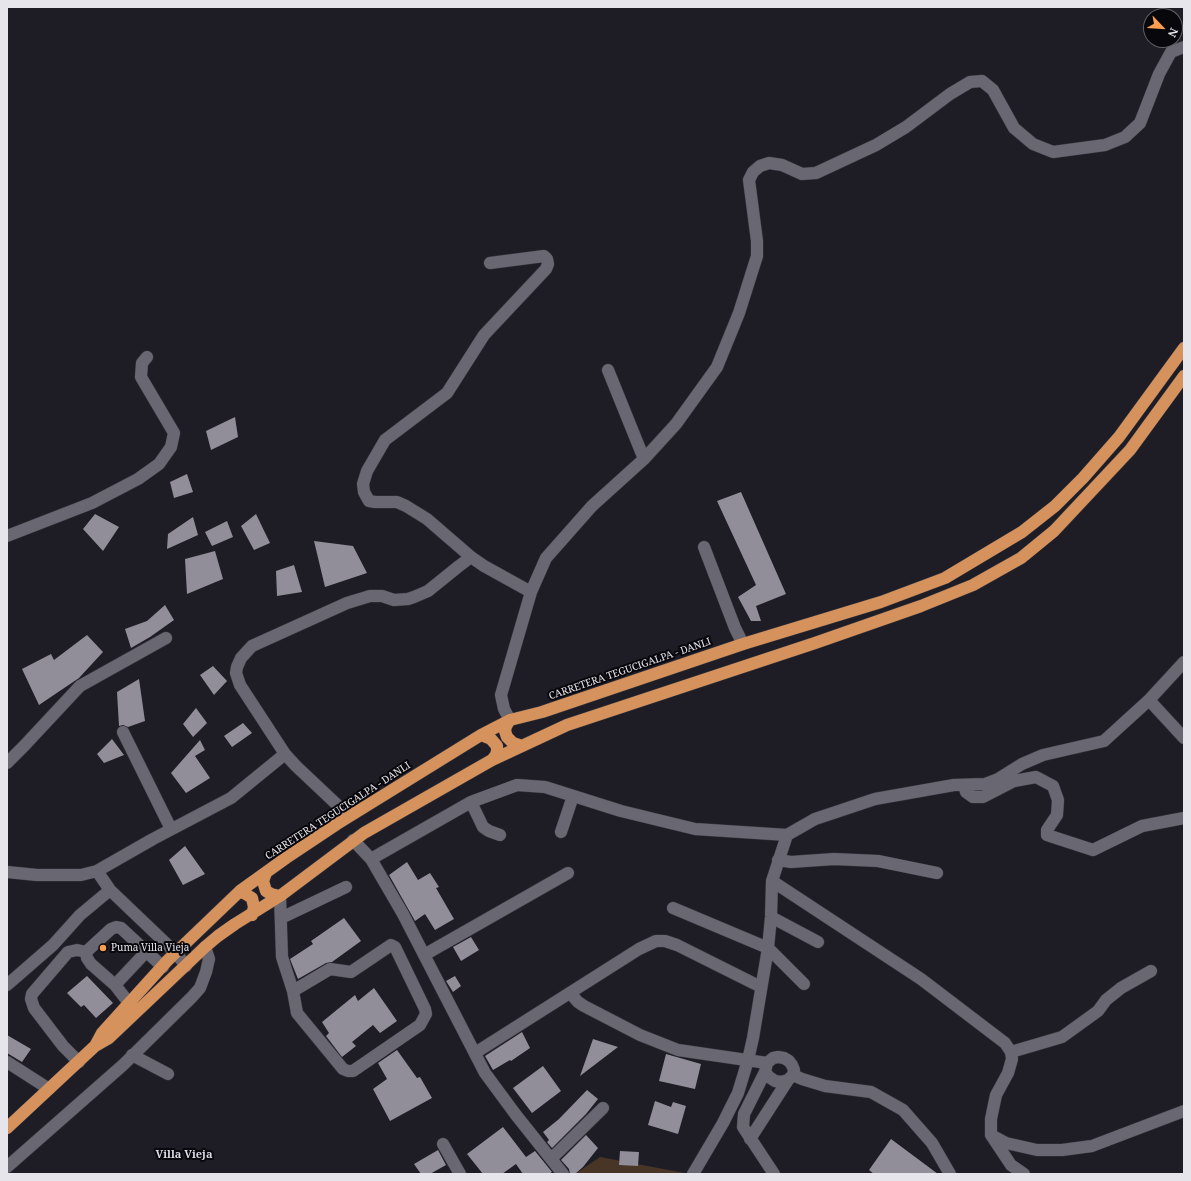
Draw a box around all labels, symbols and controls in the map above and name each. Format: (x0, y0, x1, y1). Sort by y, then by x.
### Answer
north arrow (1143, 8, 1183, 48)
text: N (1165, 26, 1182, 40)
street label: CARRETERA TEGUCIGALPA - DANLI (547, 636, 713, 702)
street label: CARRETERA TEGUCIGALPA - DANLI (263, 760, 413, 862)
place label: Puma Villa Vieja (111, 942, 189, 954)
marker: Puma Villa Vieja (98, 943, 108, 953)
district label: Villa Vieja (156, 1148, 212, 1162)

